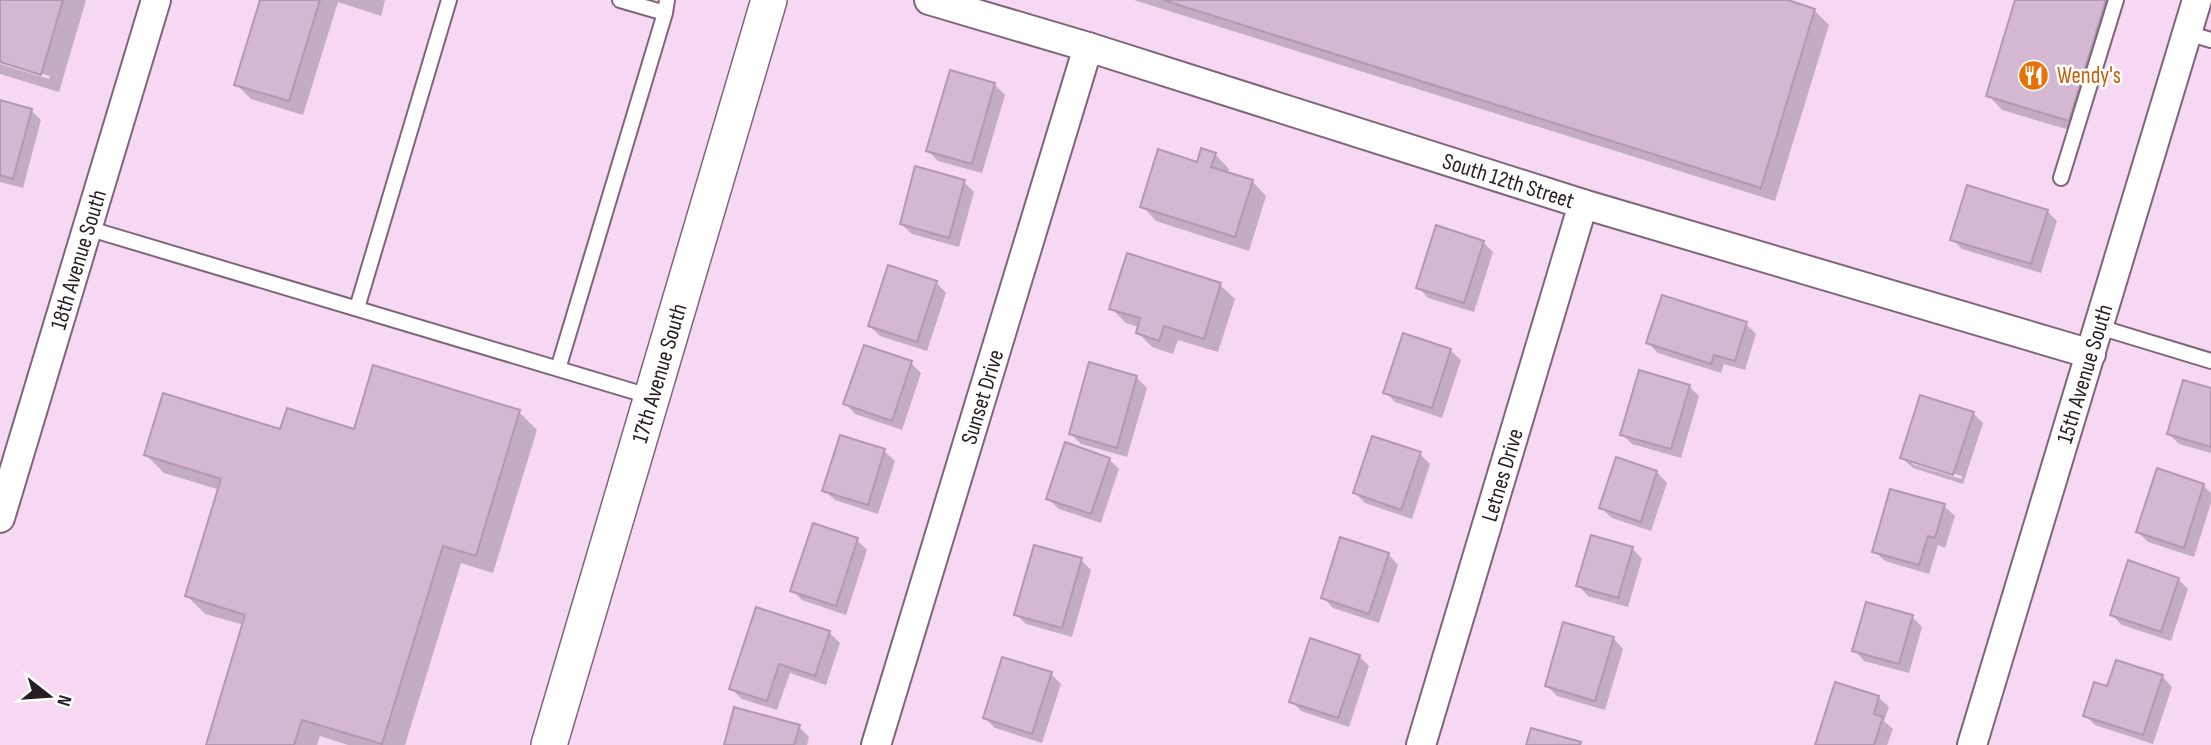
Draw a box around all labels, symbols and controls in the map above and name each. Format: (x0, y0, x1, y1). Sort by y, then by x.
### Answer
restaurant icon: Wendy's (2017, 58, 2051, 92)
place label: Wendy's (2057, 62, 2121, 90)
street label: South 12th Street (1439, 147, 1578, 215)
street label: 18th Avenue South (45, 187, 113, 333)
street label: 17th Avenue South (626, 300, 694, 446)
street label: 15th Avenue South (2051, 301, 2119, 447)
street label: Sunset Drive (955, 346, 1010, 448)
street label: Letnes Drive (1476, 425, 1530, 525)
north arrow (14, 661, 84, 731)
text: N (51, 692, 76, 709)

